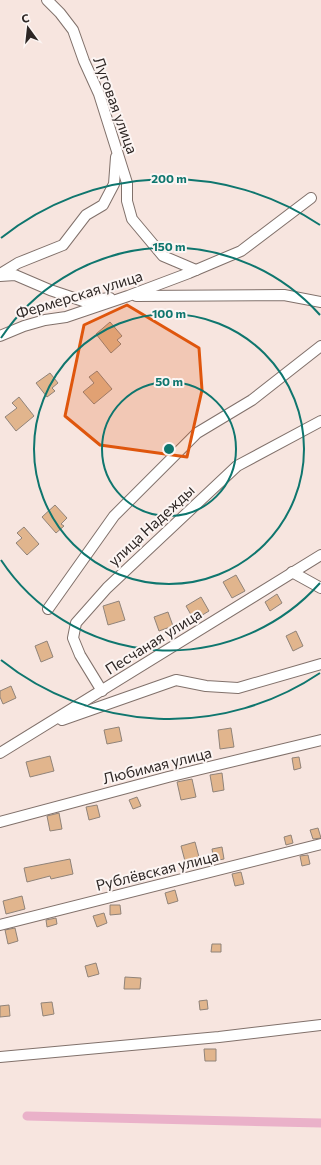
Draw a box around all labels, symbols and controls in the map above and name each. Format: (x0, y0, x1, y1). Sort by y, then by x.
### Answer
north arrow (8, 8, 48, 48)
text: С (20, 10, 31, 25)
street label: Луговая улица (90, 54, 142, 156)
text: 200 m (151, 171, 187, 185)
text: 150 m (152, 239, 186, 253)
street label: Фермерская улица (13, 266, 145, 322)
text: 100 m (152, 306, 186, 320)
text: 50 m (155, 374, 183, 388)
centre of rings (162, 442, 176, 456)
street label: улица Надежды (104, 481, 198, 569)
street label: Песчаная улица (101, 604, 205, 678)
street label: Любимая улица (101, 743, 213, 787)
street label: Рублёвская улица (94, 846, 220, 894)

